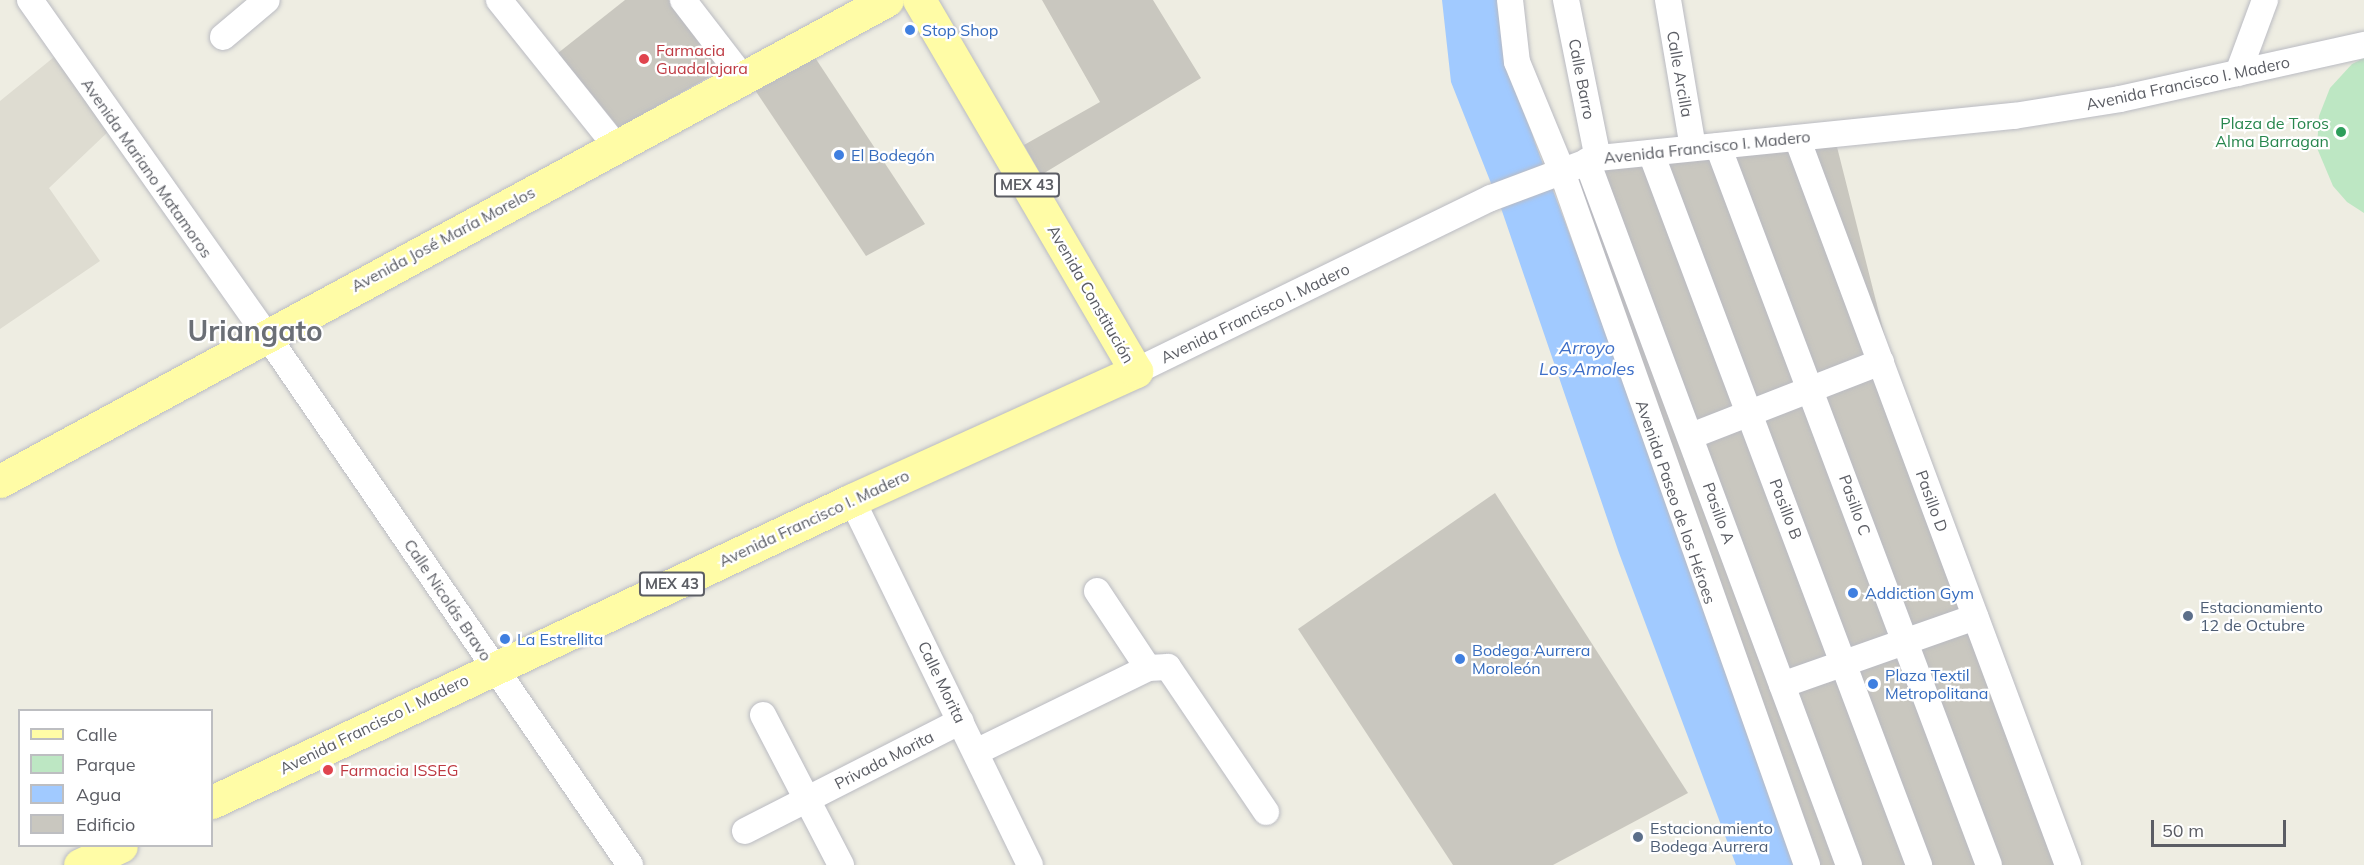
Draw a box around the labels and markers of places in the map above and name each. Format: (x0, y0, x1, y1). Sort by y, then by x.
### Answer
place label: Stop Shop (922, 20, 998, 40)
marker: Stop Shop (903, 23, 917, 37)
place label: Farmacia Guadalajara (656, 40, 748, 78)
marker: Farmacia Guadalajara (637, 52, 651, 66)
place label: Plaza de Toros Alma Barragan (2215, 113, 2329, 151)
marker: Plaza de Toros Alma Barragan (2334, 125, 2348, 139)
place label: El Bodegón (851, 145, 935, 165)
marker: El Bodegón (832, 148, 846, 162)
place label: Addiction Gym (1865, 583, 1974, 603)
marker: Addiction Gym (1846, 586, 1860, 600)
place label: Estacionamiento 12 de Octubre (2200, 597, 2323, 635)
marker: Estacionamiento 12 de Octubre (2181, 609, 2195, 623)
place label: La Estrellita (517, 629, 603, 649)
marker: La Estrellita (498, 632, 512, 646)
place label: Bodega Aurrera Moroleón (1472, 640, 1590, 678)
marker: Bodega Aurrera Moroleón (1453, 652, 1467, 666)
place label: Plaza Textil Metropolitana (1885, 665, 1988, 703)
marker: Plaza Textil Metropolitana (1866, 677, 1880, 691)
place label: Farmacia ISSEG (340, 760, 458, 780)
marker: Farmacia ISSEG (321, 763, 335, 777)
place label: Estacionamiento Bodega Aurrera (1650, 818, 1773, 856)
marker: Estacionamiento Bodega Aurrera (1631, 830, 1645, 844)

